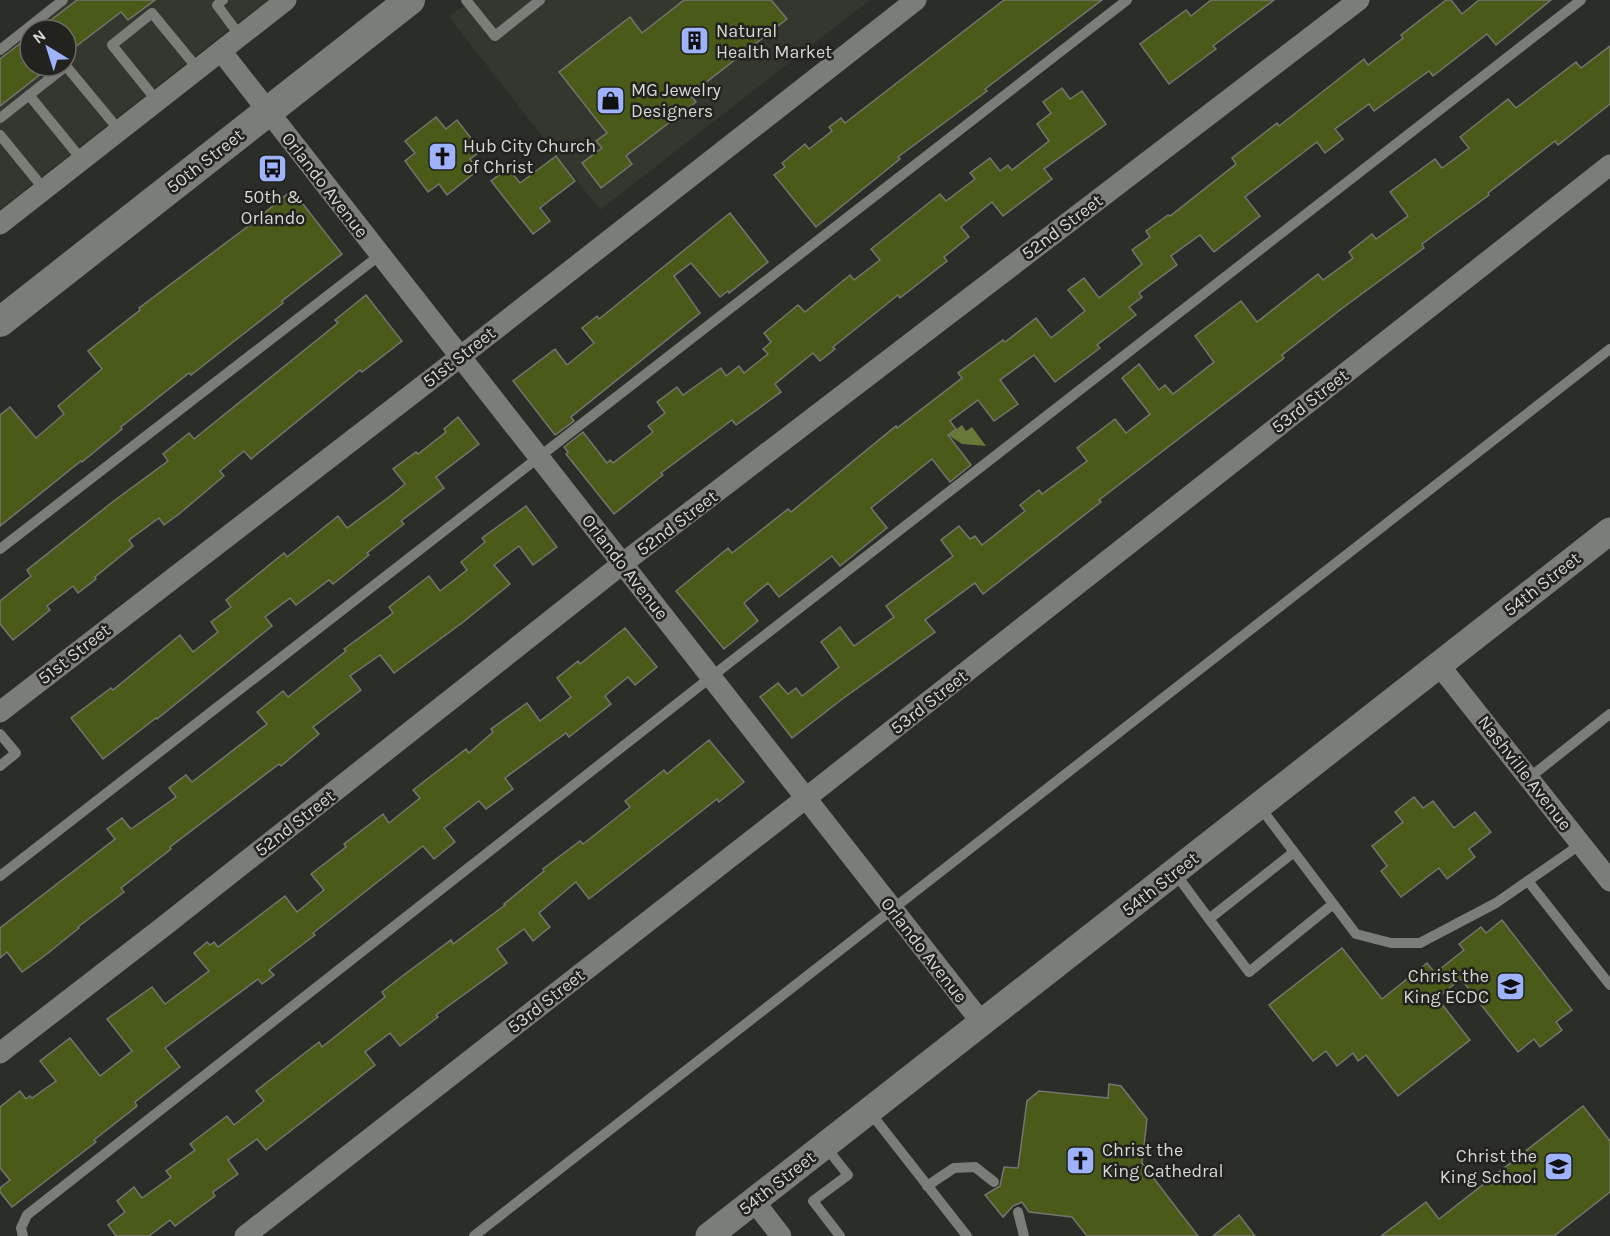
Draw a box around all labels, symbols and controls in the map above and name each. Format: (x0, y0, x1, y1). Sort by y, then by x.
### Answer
north arrow (18, 18, 78, 78)
place label: Natural Health Market (716, 20, 832, 63)
building icon: Natural Health Market (679, 25, 711, 57)
text: N (29, 26, 49, 48)
place label: MG Jewelry Designers (631, 79, 721, 122)
shop icon: MG Jewelry Designers (594, 84, 626, 116)
street label: 50th Street (162, 124, 248, 198)
street label: Orlando Avenue (277, 128, 373, 242)
place label: Hub City Church of Christ (463, 135, 596, 178)
church icon: Hub City Church of Christ (426, 140, 458, 172)
bus stop icon: 50th & Orlando (257, 152, 289, 184)
place label: 50th & Orlando (241, 186, 305, 229)
street label: 52nd Street (1017, 189, 1107, 265)
street label: 51st Street (418, 322, 500, 392)
street label: 53rd Street (1267, 364, 1353, 438)
street label: 52nd Street (632, 485, 722, 561)
street label: Orlando Avenue (577, 510, 673, 624)
street label: 54th Street (1499, 547, 1585, 621)
street label: 51st Street (33, 619, 115, 689)
street label: 53rd Street (886, 665, 972, 739)
street label: Nashville Avenue (1473, 711, 1577, 835)
street label: 52nd Street (250, 785, 340, 861)
street label: 54th Street (1117, 847, 1203, 921)
street label: Orlando Avenue (876, 893, 972, 1007)
street label: 53rd Street (503, 964, 589, 1038)
place label: Christ the King ECDC (1403, 965, 1489, 1008)
school or university icon: Christ the King ECDC (1494, 970, 1526, 1002)
place label: Christ the King Cathedral (1102, 1139, 1224, 1182)
church icon: Christ the King Cathedral (1065, 1144, 1097, 1176)
place label: Christ the King School (1440, 1145, 1537, 1188)
street label: 54th Street (734, 1146, 820, 1220)
school or university icon: Christ the King School (1542, 1150, 1574, 1182)

